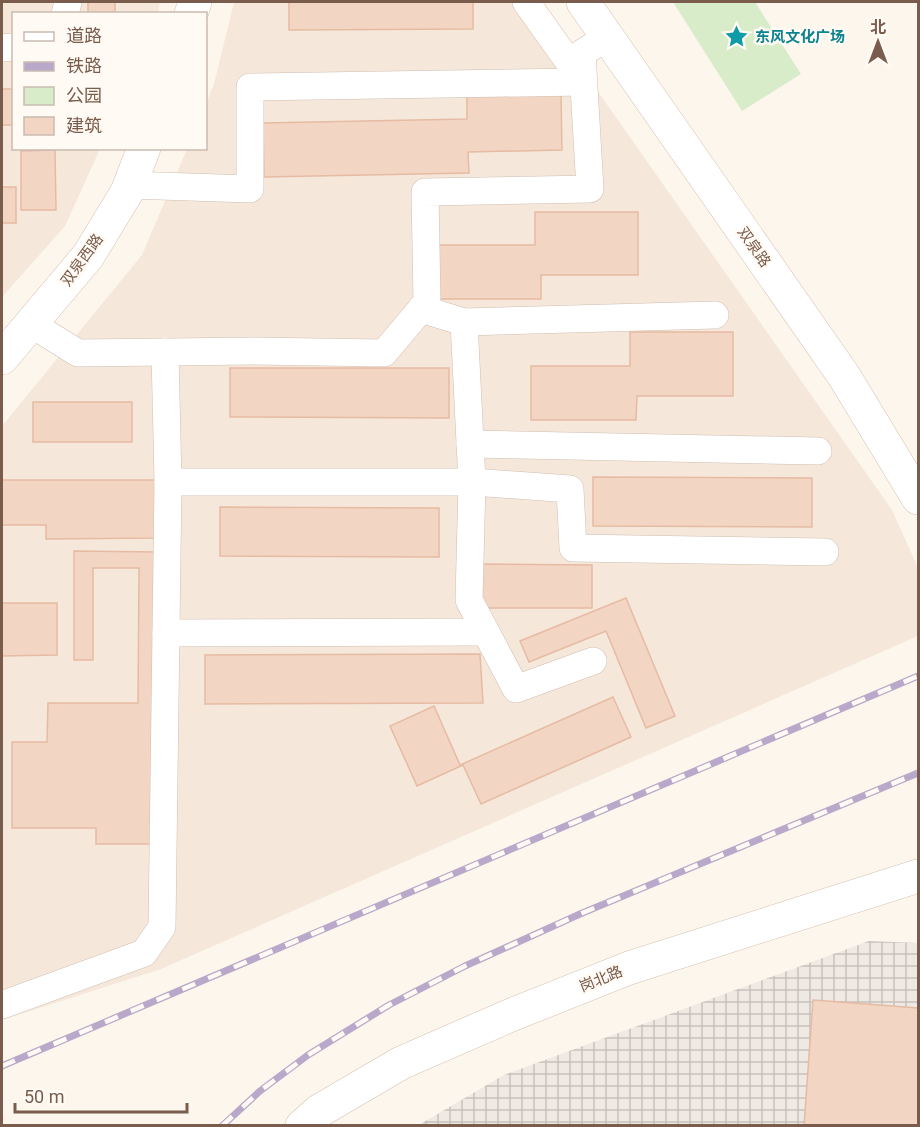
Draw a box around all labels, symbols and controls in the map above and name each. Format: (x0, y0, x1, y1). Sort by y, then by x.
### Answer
legend (12, 12, 207, 150)
north arrow (848, 12, 908, 72)
text: 北 (870, 18, 886, 37)
place icon: 东风文化广场 (724, 24, 750, 50)
text: 道路 (66, 25, 102, 46)
place label: 东风文化广场 (755, 28, 845, 46)
text: 铁路 (66, 55, 102, 76)
text: 公园 (66, 85, 102, 106)
text: 建筑 (66, 115, 102, 136)
street label: 双泉路 (734, 223, 774, 271)
street label: 双泉西路 (57, 230, 107, 290)
street label: 岗北路 (577, 962, 625, 996)
scale bar (15, 1076, 188, 1114)
text: 50 m (24, 1086, 64, 1107)

